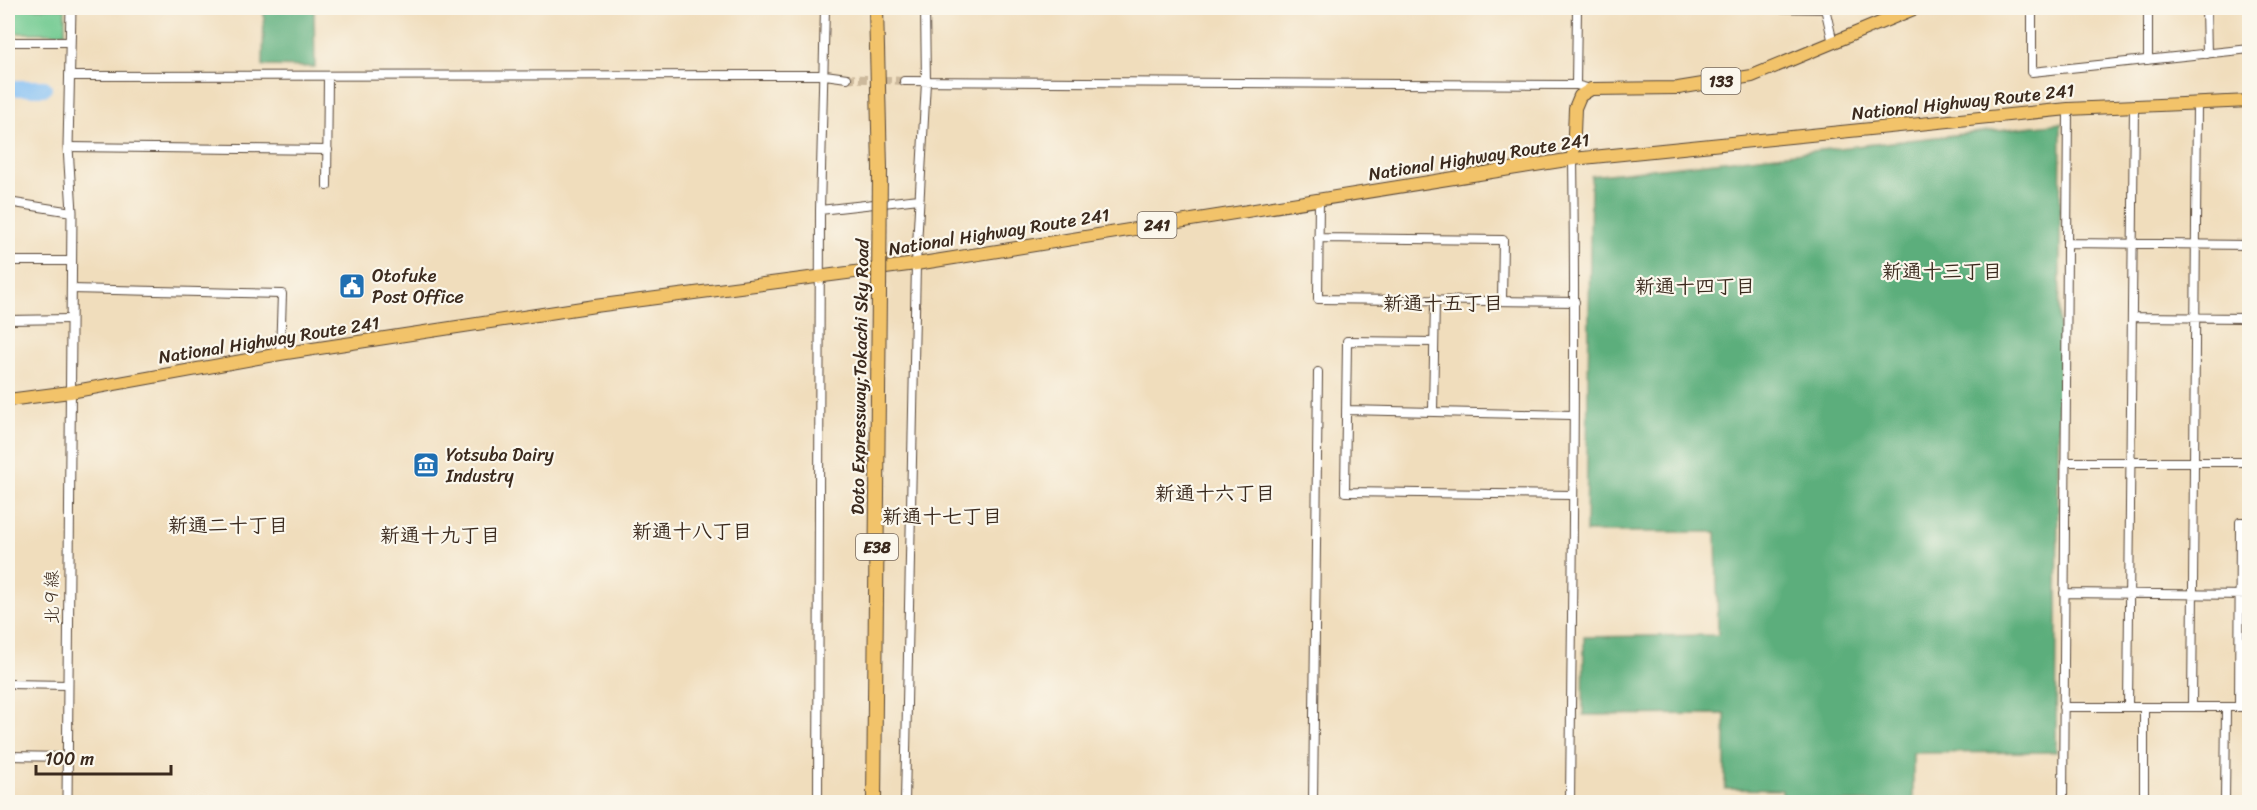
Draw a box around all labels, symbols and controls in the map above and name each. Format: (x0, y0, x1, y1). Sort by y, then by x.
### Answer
road number: 133 (1702, 68, 1740, 94)
street label: National Highway Route 241 (1850, 74, 2076, 130)
street label: National Highway Route 241 (1366, 124, 1592, 190)
street label: National Highway Route 241 (886, 199, 1112, 265)
road number: 241 (1138, 212, 1176, 238)
street label: Doto Expressway;Tokachi Sky Road (842, 237, 878, 515)
district label: 新通十三丁目 (1882, 254, 2002, 289)
place label: Otofuke Post Office (372, 260, 464, 313)
district label: 新通十四丁目 (1635, 269, 1755, 304)
public building icon: Otofuke Post Office (337, 271, 367, 301)
district label: 新通十五丁目 (1383, 286, 1503, 321)
street label: National Highway Route 241 (156, 307, 382, 373)
place label: Yotsuba Dairy Industry (445, 439, 554, 492)
museum icon: Yotsuba Dairy Industry (411, 450, 441, 480)
district label: 新通十六丁目 (1155, 476, 1275, 511)
district label: 新通十七丁目 (882, 499, 1002, 534)
district label: 新通二十丁目 (168, 508, 288, 543)
district label: 新通十八丁目 (632, 514, 752, 549)
district label: 新通十九丁目 (380, 518, 500, 553)
road number: E38 (856, 534, 898, 560)
street label: 北９線 (36, 570, 68, 624)
scale bar (36, 738, 171, 776)
text: 100 m (45, 743, 94, 775)

